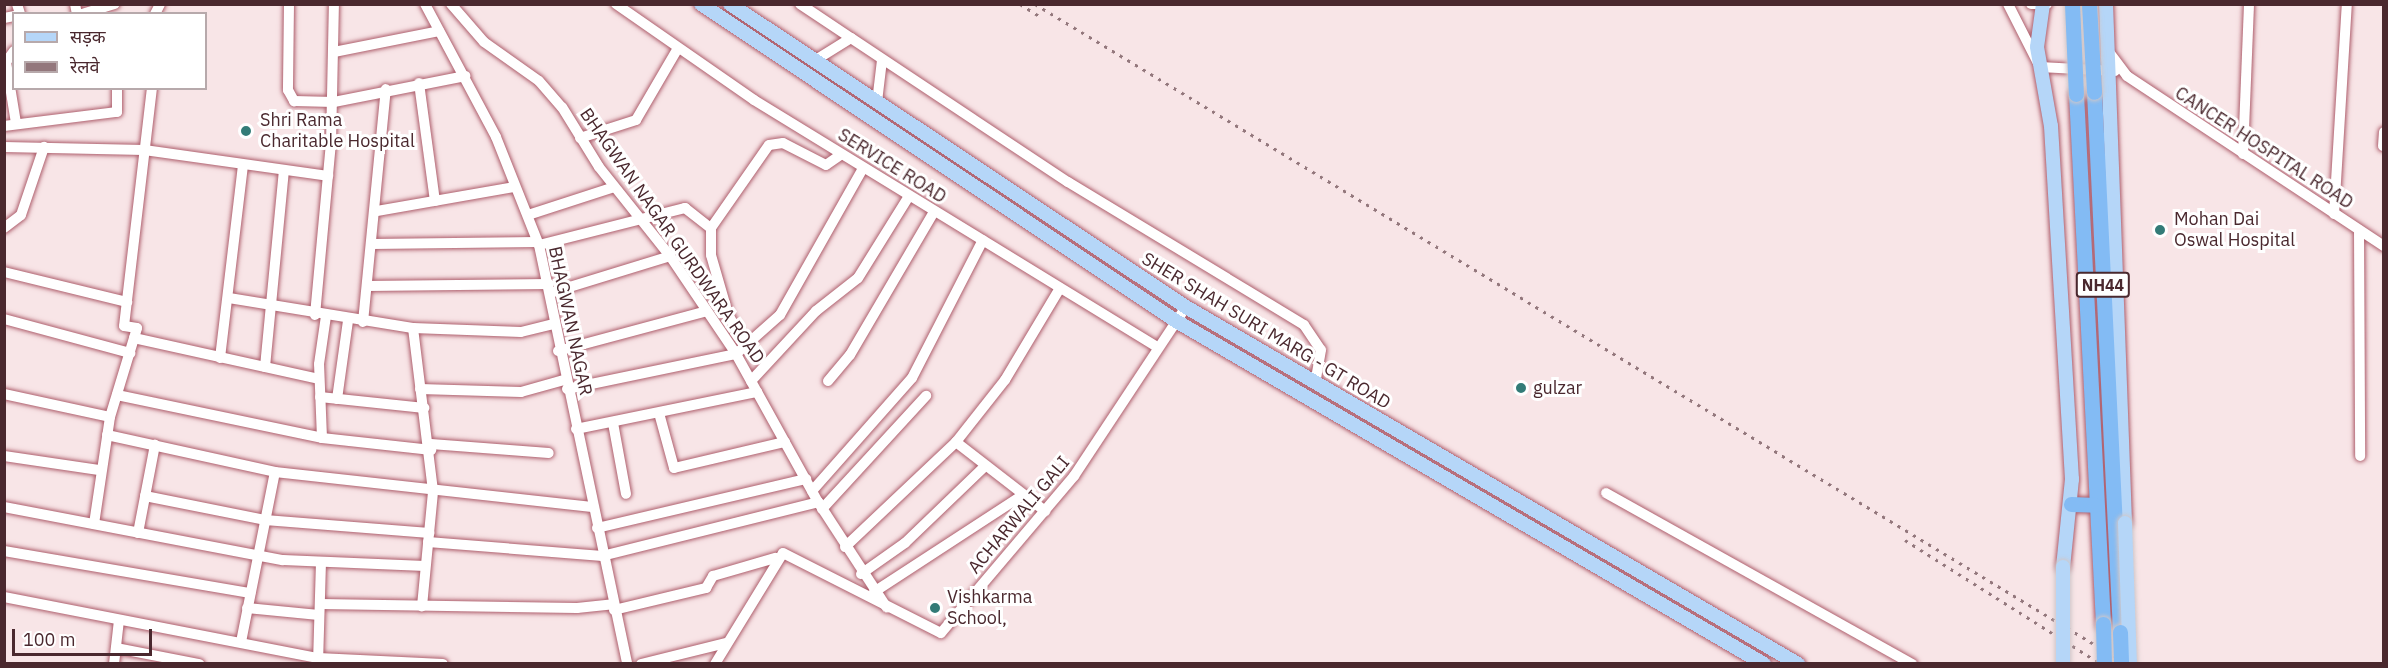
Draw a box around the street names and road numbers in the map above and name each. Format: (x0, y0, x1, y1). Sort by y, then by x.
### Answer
street label: CANCER HOSPITAL ROAD (2171, 82, 2357, 214)
street label: BHAGWAN NAGAR GURDWARA ROAD (575, 104, 769, 368)
street label: SERVICE ROAD (834, 124, 950, 208)
street label: BHAGWAN NAGAR (544, 244, 596, 398)
street label: SHER SHAH SURI MARG - GT ROAD (1138, 248, 1394, 414)
road number: NH44 (2074, 272, 2132, 298)
street label: ACHARWALI GALI (964, 452, 1074, 578)

